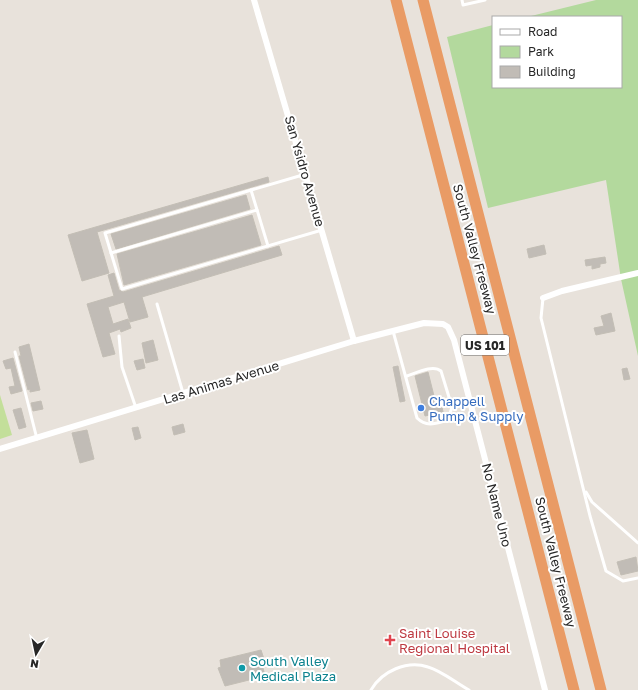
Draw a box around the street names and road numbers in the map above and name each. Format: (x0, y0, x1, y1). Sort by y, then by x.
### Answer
street label: San Ysidro Avenue (282, 114, 328, 228)
street label: South Valley Freeway (450, 182, 500, 316)
road number: US 101 (461, 335, 509, 355)
street label: Las Animas Avenue (161, 357, 281, 407)
street label: No Name Uno (479, 461, 515, 549)
street label: South Valley Freeway (532, 495, 580, 630)

